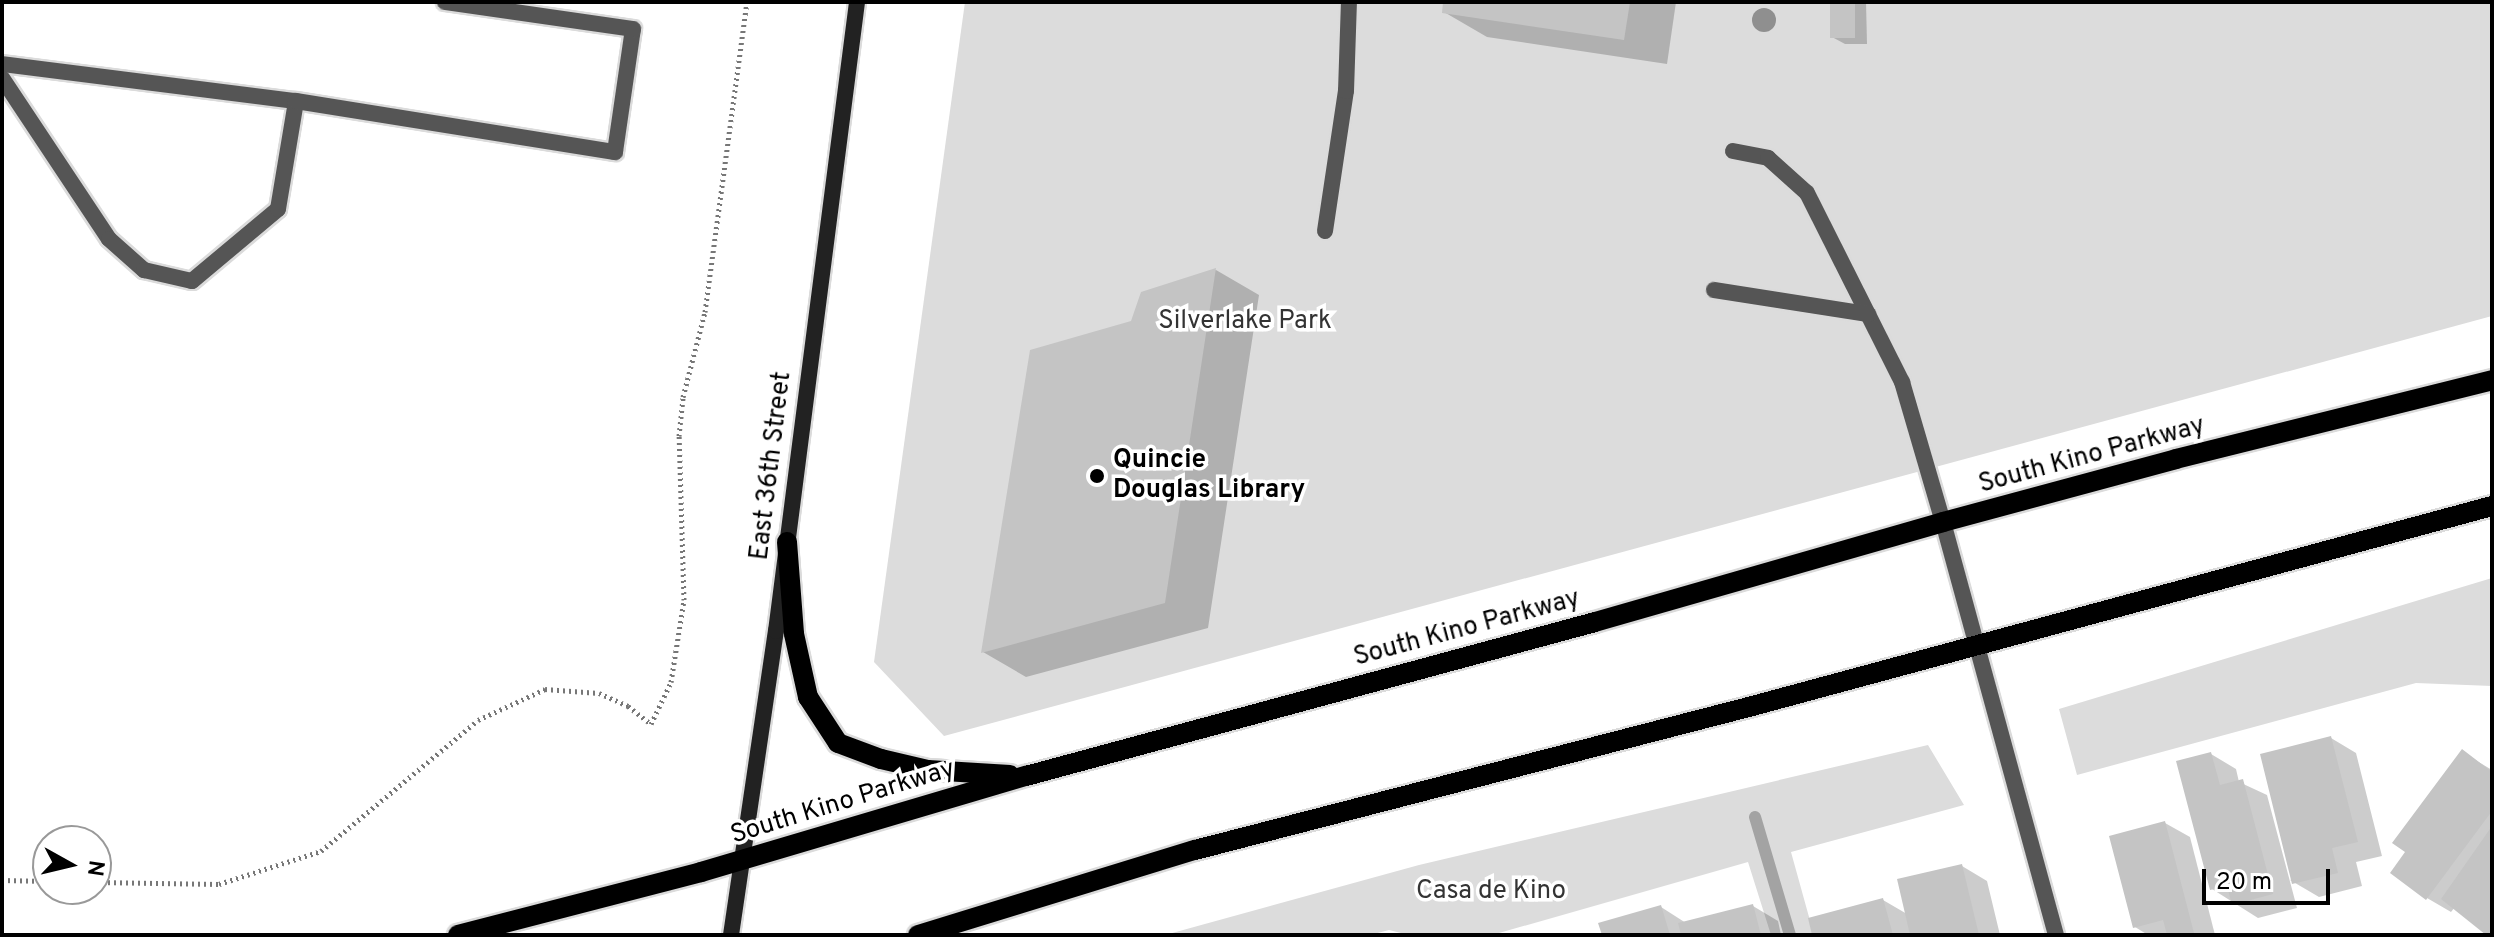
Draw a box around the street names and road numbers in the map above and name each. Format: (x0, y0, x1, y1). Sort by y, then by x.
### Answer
street label: East 36th Street (745, 370, 799, 562)
street label: South Kino Parkway (1976, 411, 2208, 501)
street label: South Kino Parkway (1351, 584, 1583, 674)
street label: South Kino Parkway (727, 754, 959, 852)

